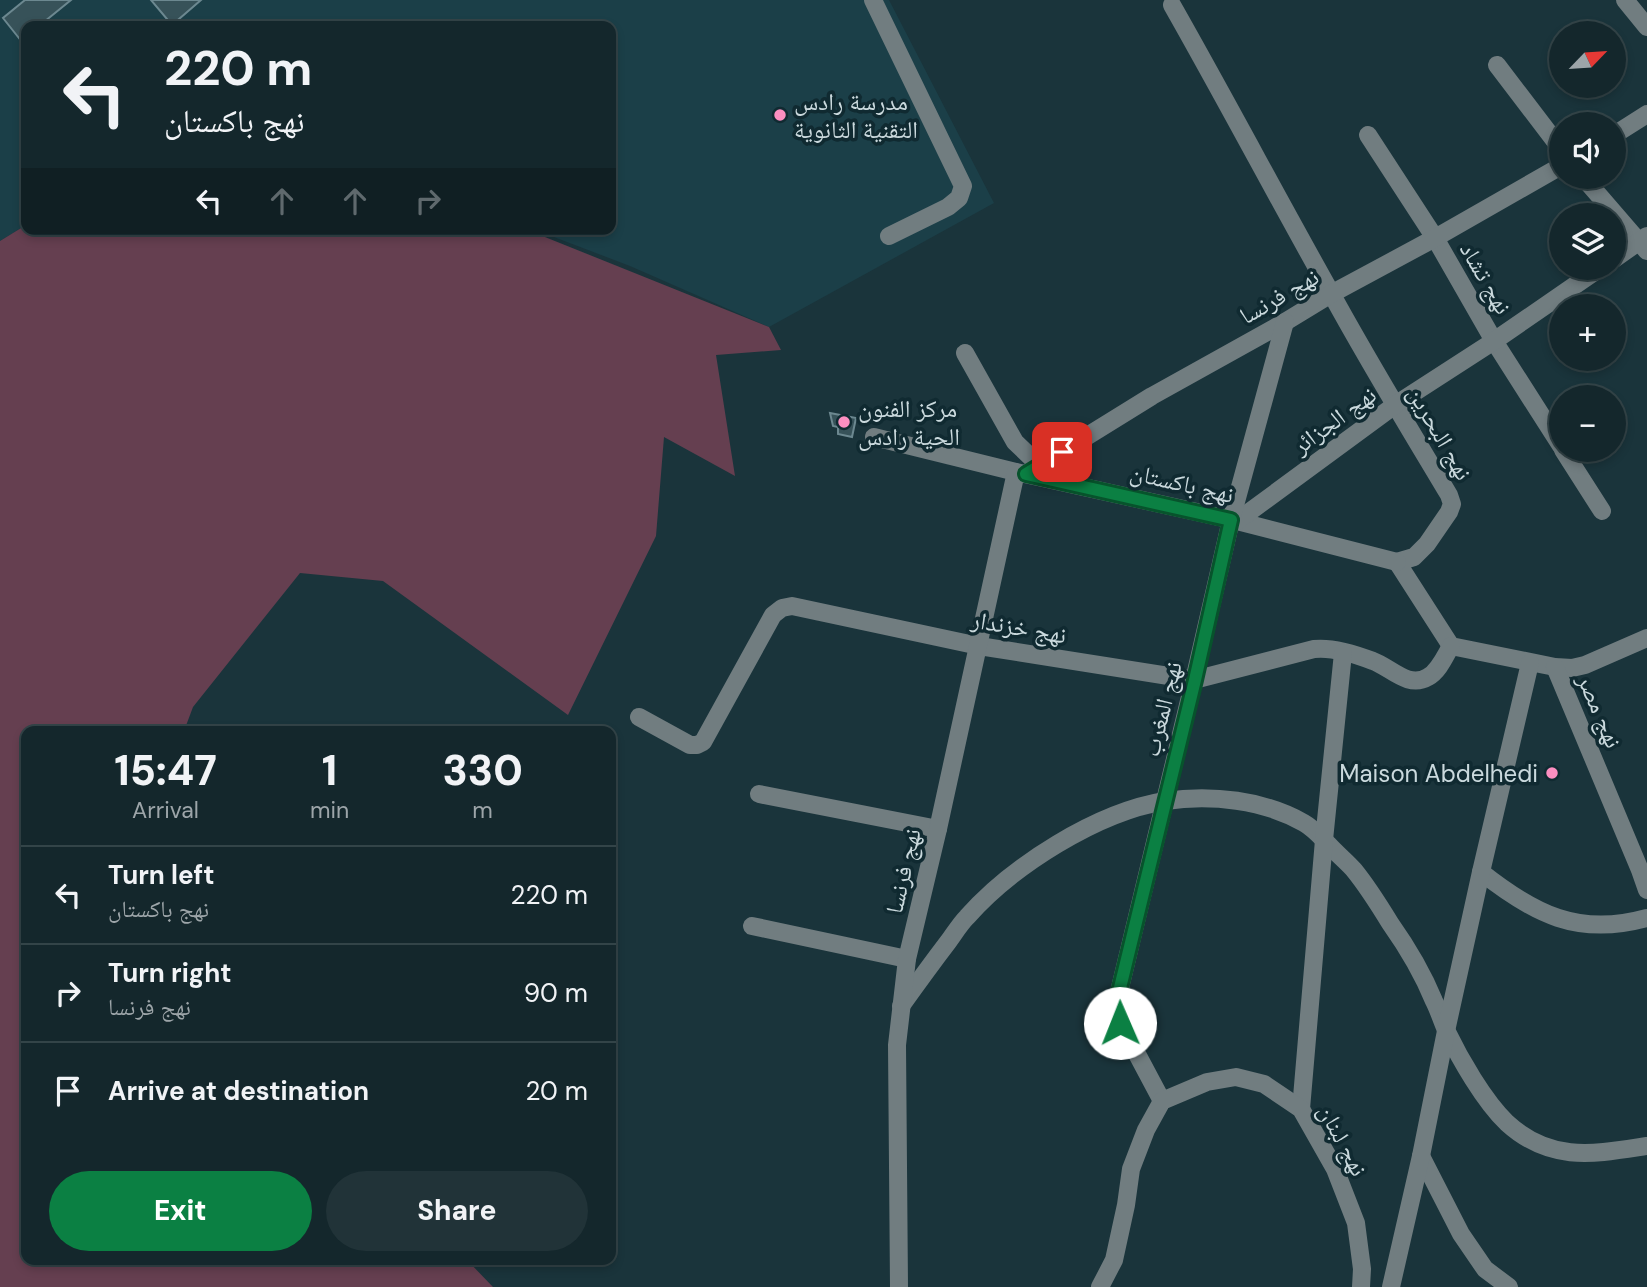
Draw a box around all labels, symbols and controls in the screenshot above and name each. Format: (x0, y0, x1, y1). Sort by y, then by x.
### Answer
north arrow (1549, 21, 1626, 98)
map controls (1549, 21, 1626, 462)
text: 220 m (164, 36, 312, 100)
icon: left (49, 49, 140, 140)
place label: مدرسة رادس التقنية الثانوية (794, 86, 918, 145)
text: نهج باكستان (164, 100, 305, 142)
marker: مدرسة رادس التقنية الثانوية (772, 107, 788, 123)
button: sound (1549, 112, 1626, 189)
icon: left (190, 182, 228, 220)
icon: ahead (263, 182, 301, 220)
icon: ahead (336, 182, 374, 220)
icon: right (409, 182, 447, 220)
button: layers (1549, 203, 1626, 280)
street label: نهج تشاد (1453, 236, 1519, 320)
street label: نهج فرنسا (1234, 261, 1324, 331)
button: + (1549, 294, 1626, 371)
street label: نهج الجزائر (1285, 379, 1382, 462)
street label: نهج البحرين (1401, 380, 1479, 486)
button: − (1549, 385, 1626, 462)
place label: مركز الفنون الحية رادس (858, 393, 960, 452)
marker: مركز الفنون الحية رادس (836, 414, 852, 430)
pin (1032, 422, 1092, 482)
icon: arrive (1043, 433, 1081, 471)
street label: نهج باكستان (1127, 456, 1237, 510)
street label: نهج خزندار (968, 603, 1069, 651)
street label: نهج المغرب (1135, 658, 1189, 760)
street label: نهج مصر (1570, 668, 1629, 753)
text: 15:47 (114, 743, 217, 798)
text: 1 (322, 743, 337, 798)
text: 330 (442, 743, 523, 798)
place label: Maison Abdelhedi (1339, 758, 1538, 789)
marker: Maison Abdelhedi (1544, 765, 1560, 781)
text: Arrival (132, 795, 199, 825)
text: min (310, 795, 349, 825)
text: m (472, 795, 493, 825)
street label: نهج فرنسا (878, 825, 928, 917)
text: Turn left (108, 858, 215, 892)
icon: left (49, 876, 87, 914)
text: 220 m (510, 878, 588, 912)
text: نهج باكستان (108, 894, 209, 924)
text: Turn right (108, 956, 232, 990)
icon: right (49, 974, 87, 1012)
text: 90 m (524, 976, 588, 1010)
position arrow (1083, 986, 1157, 1060)
text: نهج فرنسا (108, 992, 191, 1022)
icon: arrive (49, 1072, 87, 1110)
text: Arrive at destination (108, 1074, 369, 1108)
text: 20 m (525, 1074, 588, 1108)
street label: نهج لبنان (1311, 1099, 1375, 1181)
button: Exit (49, 1171, 312, 1251)
button: Share (326, 1171, 588, 1251)

